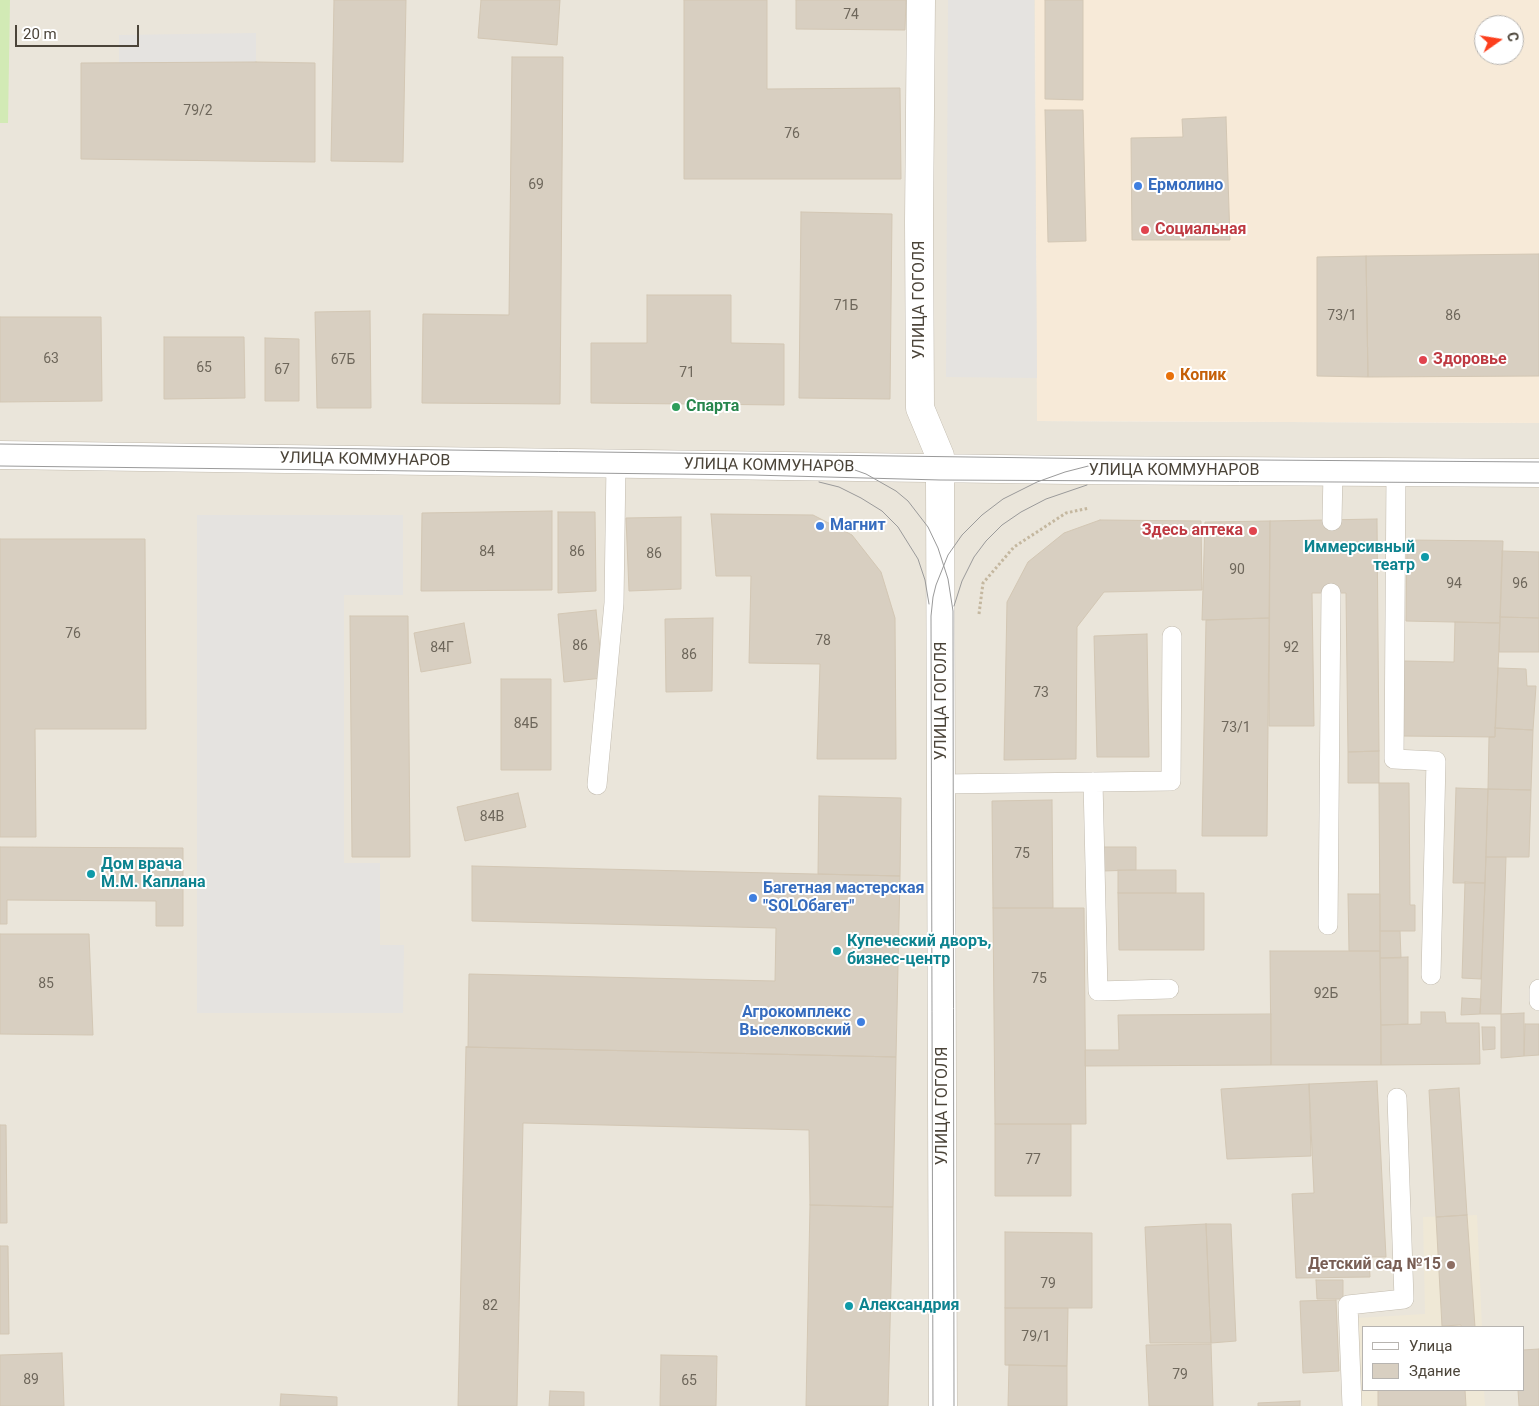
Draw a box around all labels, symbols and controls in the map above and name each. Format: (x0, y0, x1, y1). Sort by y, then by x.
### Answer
house number: 74 (843, 7, 859, 23)
scale bar (18, 15, 141, 47)
north arrow (1474, 15, 1524, 65)
text: 20 m (23, 25, 57, 43)
text: С (1504, 31, 1521, 43)
house number: 79/2 (183, 103, 213, 119)
house number: 76 (784, 126, 800, 142)
place label: Ермолино (1148, 176, 1223, 196)
house number: 69 (528, 177, 544, 193)
marker: Ермолино (1132, 180, 1144, 192)
place label: Социальная (1155, 220, 1246, 240)
marker: Социальная (1139, 224, 1151, 236)
street label: УЛИЦА ГОГОЛЯ (910, 241, 930, 359)
house number: 71Б (834, 298, 858, 314)
house number: 73/1 (1327, 308, 1357, 324)
house number: 86 (1445, 308, 1461, 324)
place label: Здоровье (1433, 350, 1507, 370)
house number: 63 (43, 351, 59, 367)
house number: 67Б (331, 352, 355, 368)
marker: Здоровье (1417, 354, 1429, 366)
house number: 65 (196, 360, 212, 376)
house number: 67 (274, 362, 290, 378)
house number: 71 (679, 365, 695, 381)
place label: Копик (1180, 366, 1226, 386)
marker: Копик (1164, 370, 1176, 382)
place label: Спарта (686, 397, 739, 417)
marker: Спарта (670, 401, 682, 413)
street label: УЛИЦА КОММУНАРОВ (279, 449, 451, 471)
street label: УЛИЦА КОММУНАРОВ (683, 455, 855, 477)
street label: УЛИЦА КОММУНАРОВ (1089, 461, 1259, 481)
place label: Магнит (830, 516, 886, 536)
marker: Магнит (814, 520, 826, 532)
place label: Здесь аптека (1142, 521, 1243, 541)
marker: Здесь аптека (1247, 525, 1259, 537)
place label: Иммерсивный театр (1304, 538, 1415, 576)
house number: 84 (479, 544, 495, 560)
house number: 86 (569, 544, 585, 560)
house number: 86 (646, 546, 662, 562)
marker: Иммерсивный театр (1419, 551, 1431, 563)
house number: 90 (1229, 562, 1245, 578)
house number: 94 (1446, 576, 1462, 592)
house number: 96 (1512, 576, 1528, 592)
house number: 76 (65, 626, 81, 642)
house number: 78 (815, 633, 831, 649)
house number: 86 (572, 638, 588, 654)
house number: 84Г (430, 640, 454, 656)
house number: 92 (1283, 640, 1299, 656)
street label: УЛИЦА ГОГОЛЯ (932, 642, 952, 760)
house number: 86 (681, 647, 697, 663)
house number: 73 (1033, 685, 1049, 701)
house number: 84Б (514, 716, 538, 732)
house number: 73/1 (1221, 720, 1251, 736)
house number: 84В (480, 809, 504, 825)
house number: 75 (1014, 846, 1030, 862)
place label: Дом врача М.М. Каплана (101, 855, 205, 893)
marker: Дом врача М.М. Каплана (85, 868, 97, 880)
place label: Багетная мастерская "SOLOбагет" (763, 879, 925, 917)
marker: Багетная мастерская "SOLOбагет" (747, 892, 759, 904)
place label: Купеческий дворъ, бизнес-центр (847, 932, 991, 970)
marker: Купеческий дворъ, бизнес-центр (831, 945, 843, 957)
house number: 75 (1031, 971, 1047, 987)
house number: 85 (38, 976, 54, 992)
house number: 92Б (1314, 986, 1338, 1002)
place label: Агрокомплекс Выселковский (739, 1003, 851, 1041)
marker: Агрокомплекс Выселковский (855, 1016, 867, 1028)
street label: УЛИЦА ГОГОЛЯ (933, 1047, 953, 1165)
house number: 77 (1025, 1152, 1041, 1168)
place label: Детский сад №15 (1308, 1255, 1441, 1275)
marker: Детский сад №15 (1445, 1259, 1457, 1271)
house number: 79 (1040, 1276, 1056, 1292)
place label: Александрия (859, 1296, 959, 1316)
house number: 82 (482, 1298, 498, 1314)
marker: Александрия (843, 1300, 855, 1312)
legend (1362, 1326, 1524, 1391)
house number: 79/1 (1021, 1329, 1051, 1345)
text: Улица (1409, 1337, 1452, 1355)
text: Здание (1409, 1362, 1460, 1380)
house number: 79 (1172, 1367, 1188, 1383)
house number: 89 (23, 1372, 39, 1388)
house number: 65 (681, 1373, 697, 1389)

